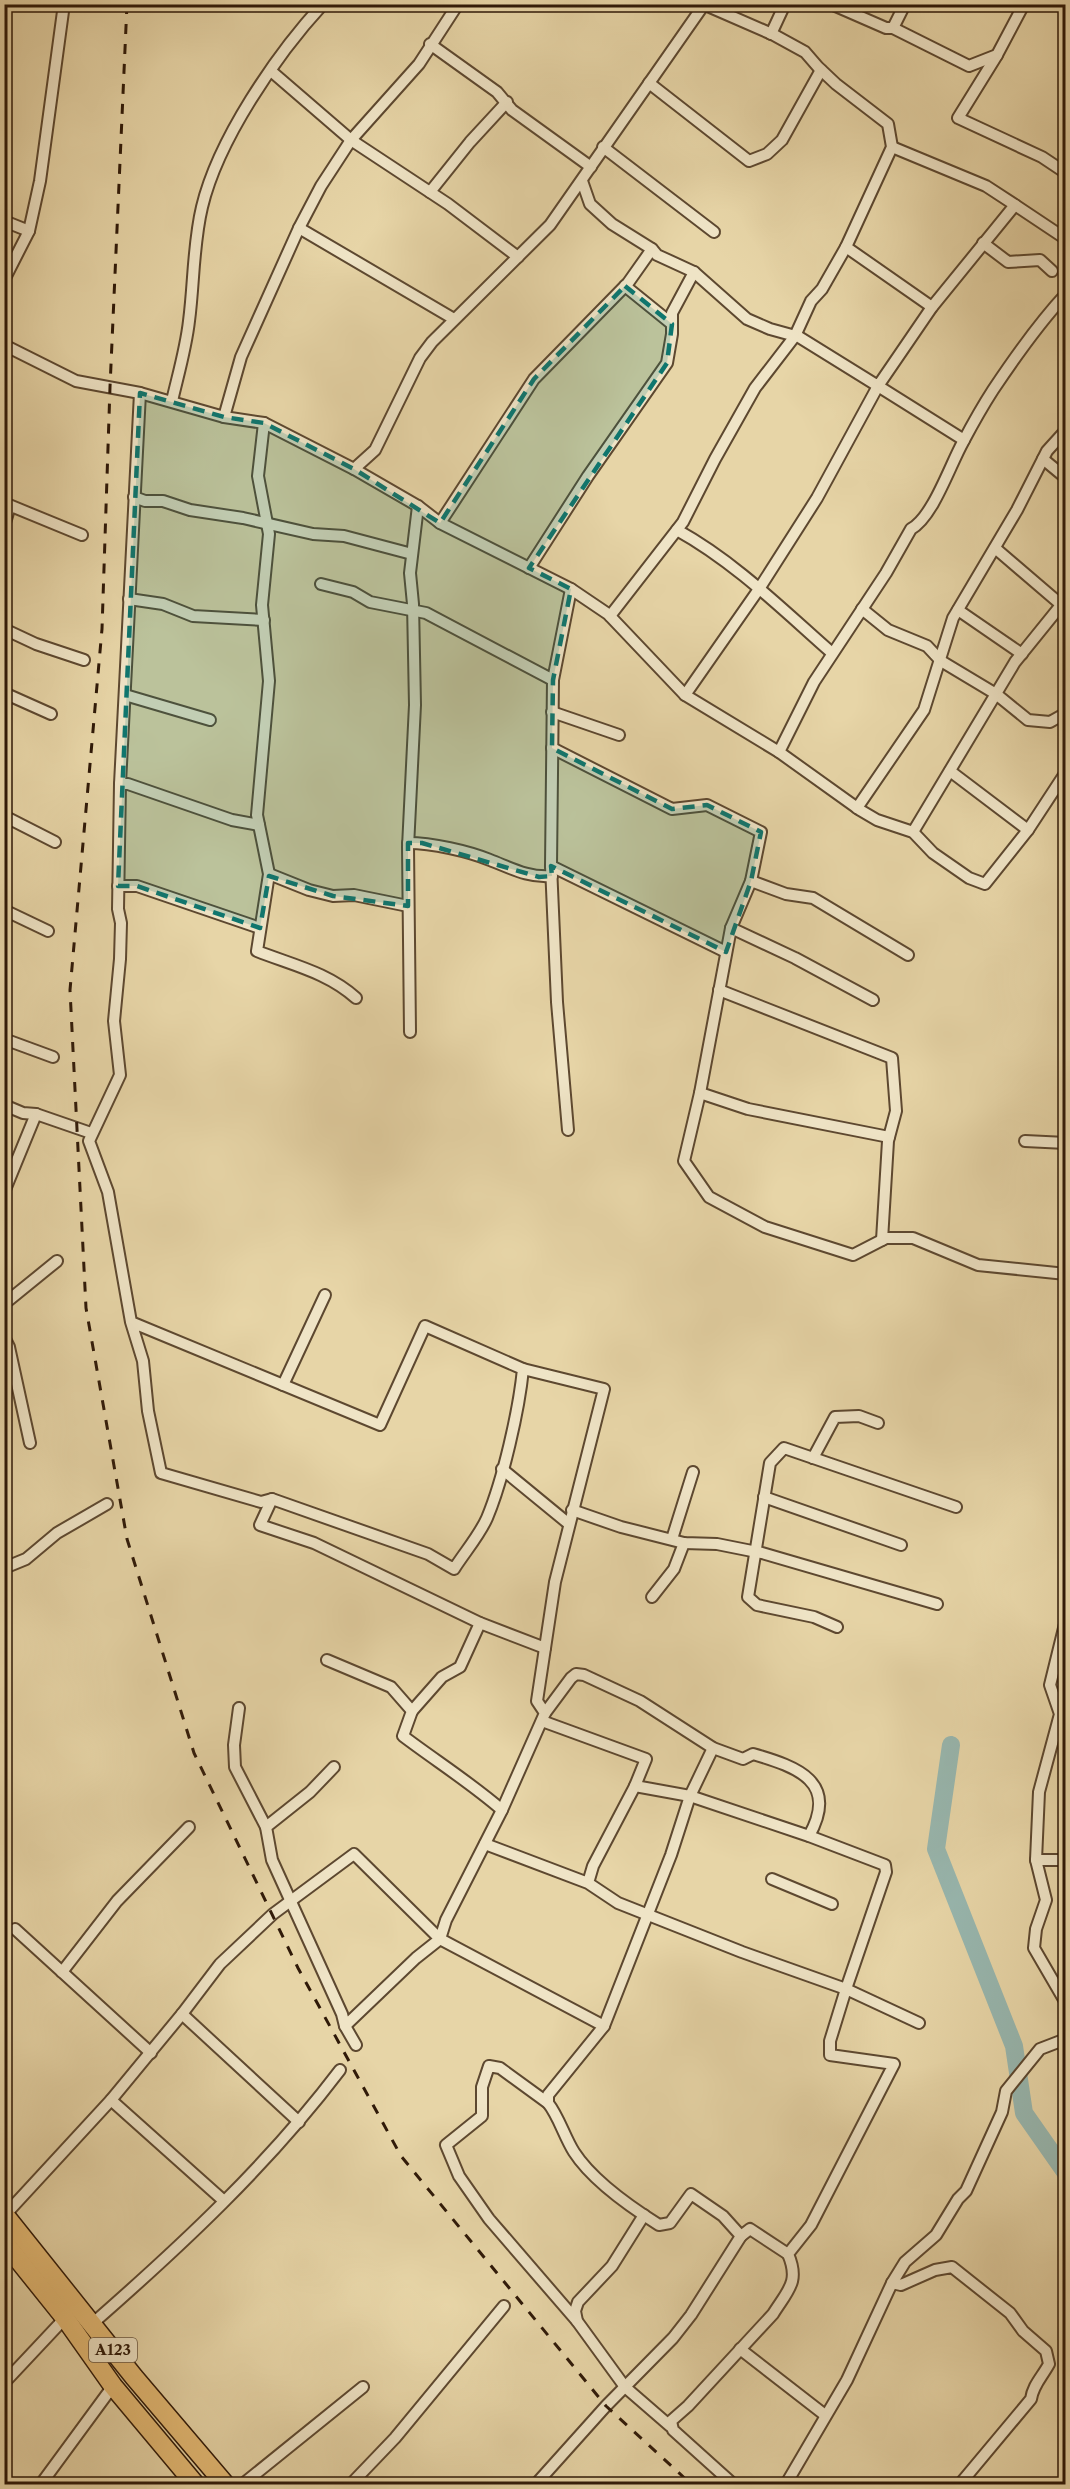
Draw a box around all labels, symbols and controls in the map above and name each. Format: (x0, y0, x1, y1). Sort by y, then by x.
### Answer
road number: A123 (89, 2338, 137, 2362)

